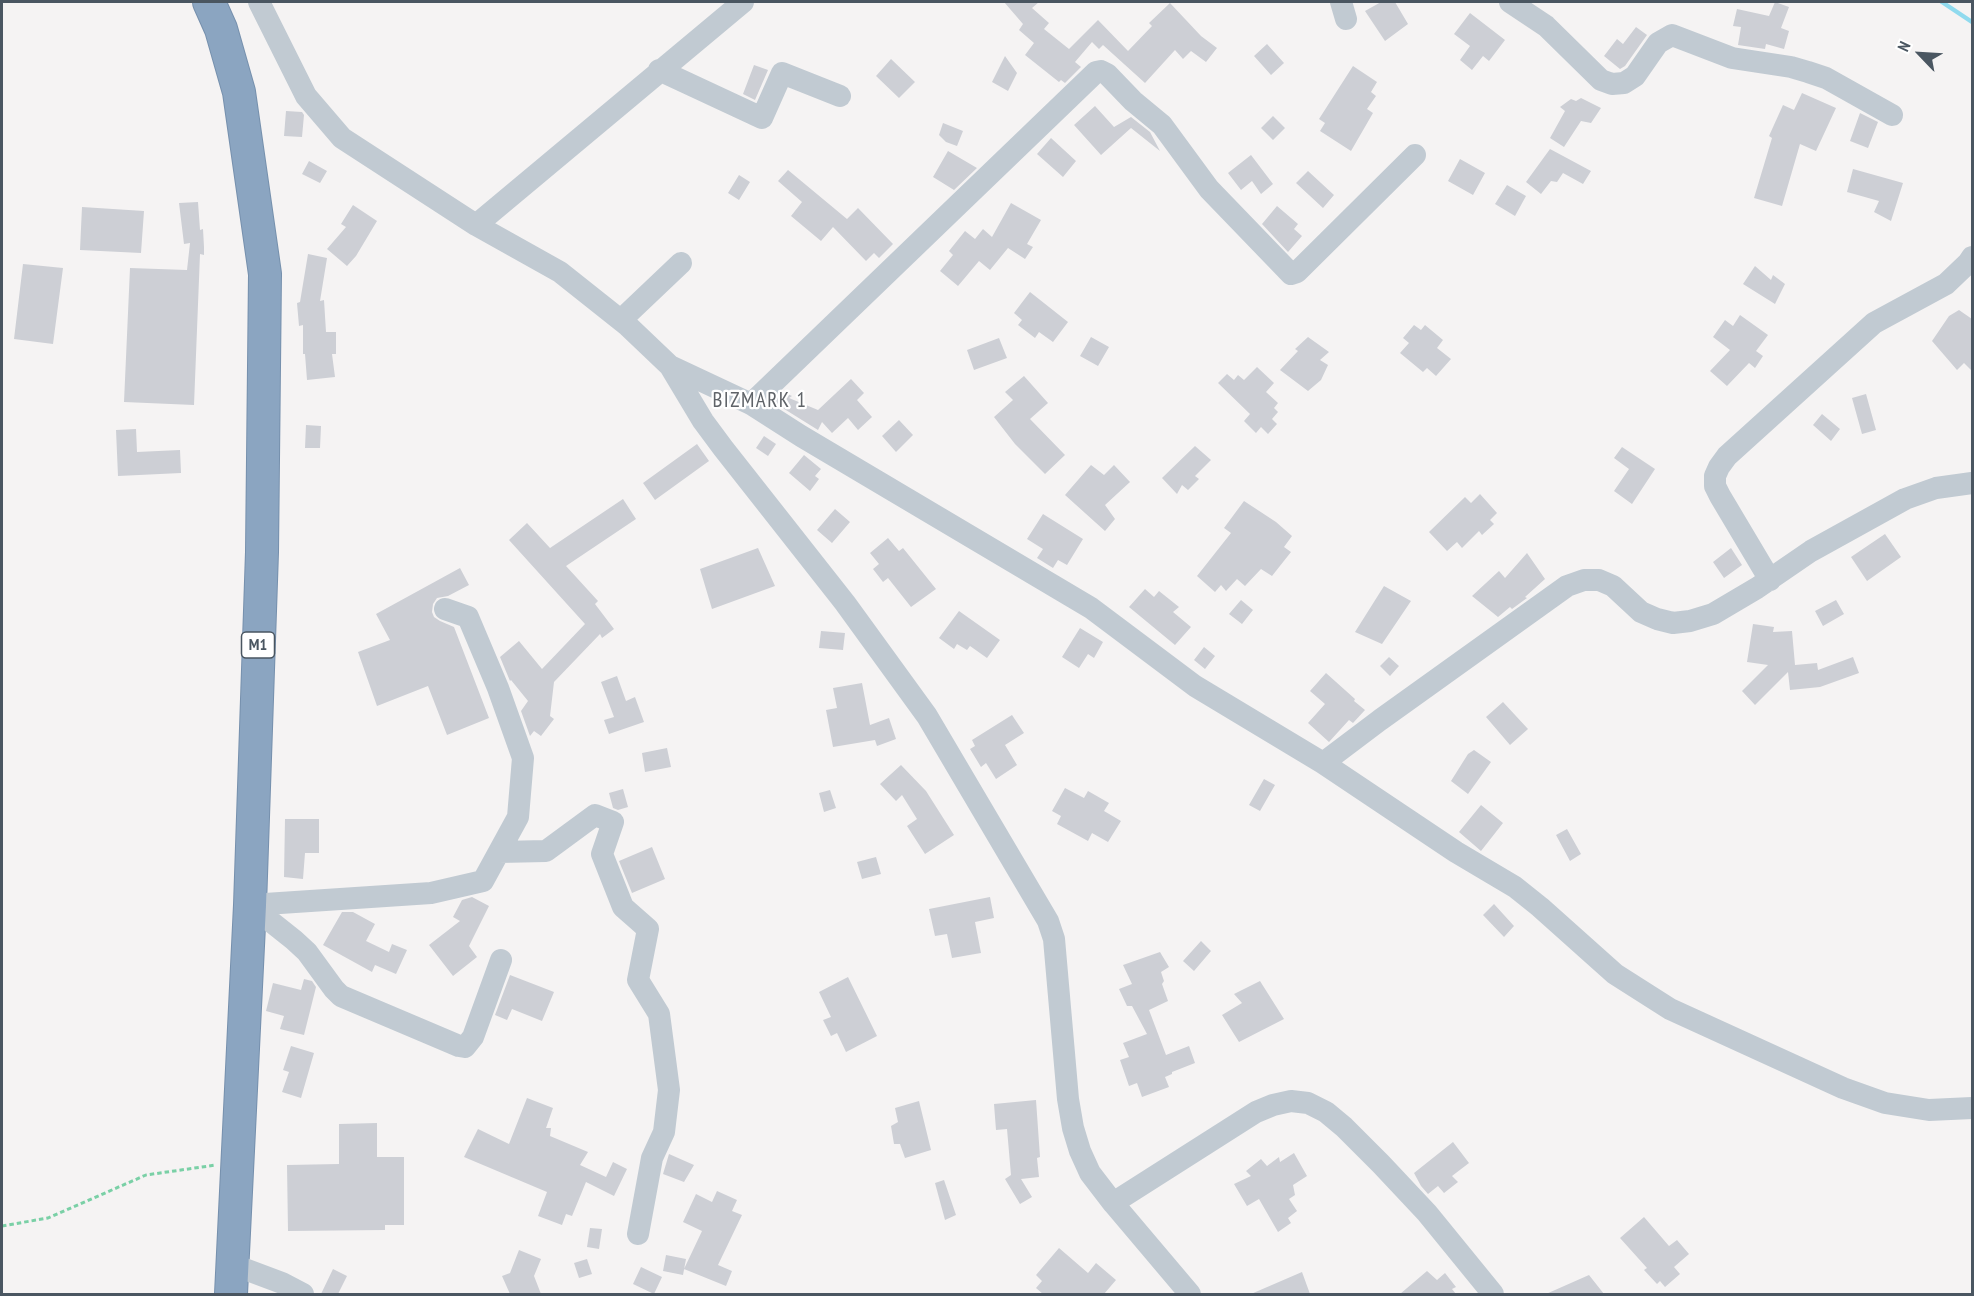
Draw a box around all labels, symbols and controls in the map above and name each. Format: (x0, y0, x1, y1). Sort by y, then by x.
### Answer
north arrow (1890, 24, 1950, 84)
text: N (1893, 38, 1915, 55)
district label: BIZMARK 1 (712, 388, 808, 414)
road number: M1 (242, 632, 274, 658)

